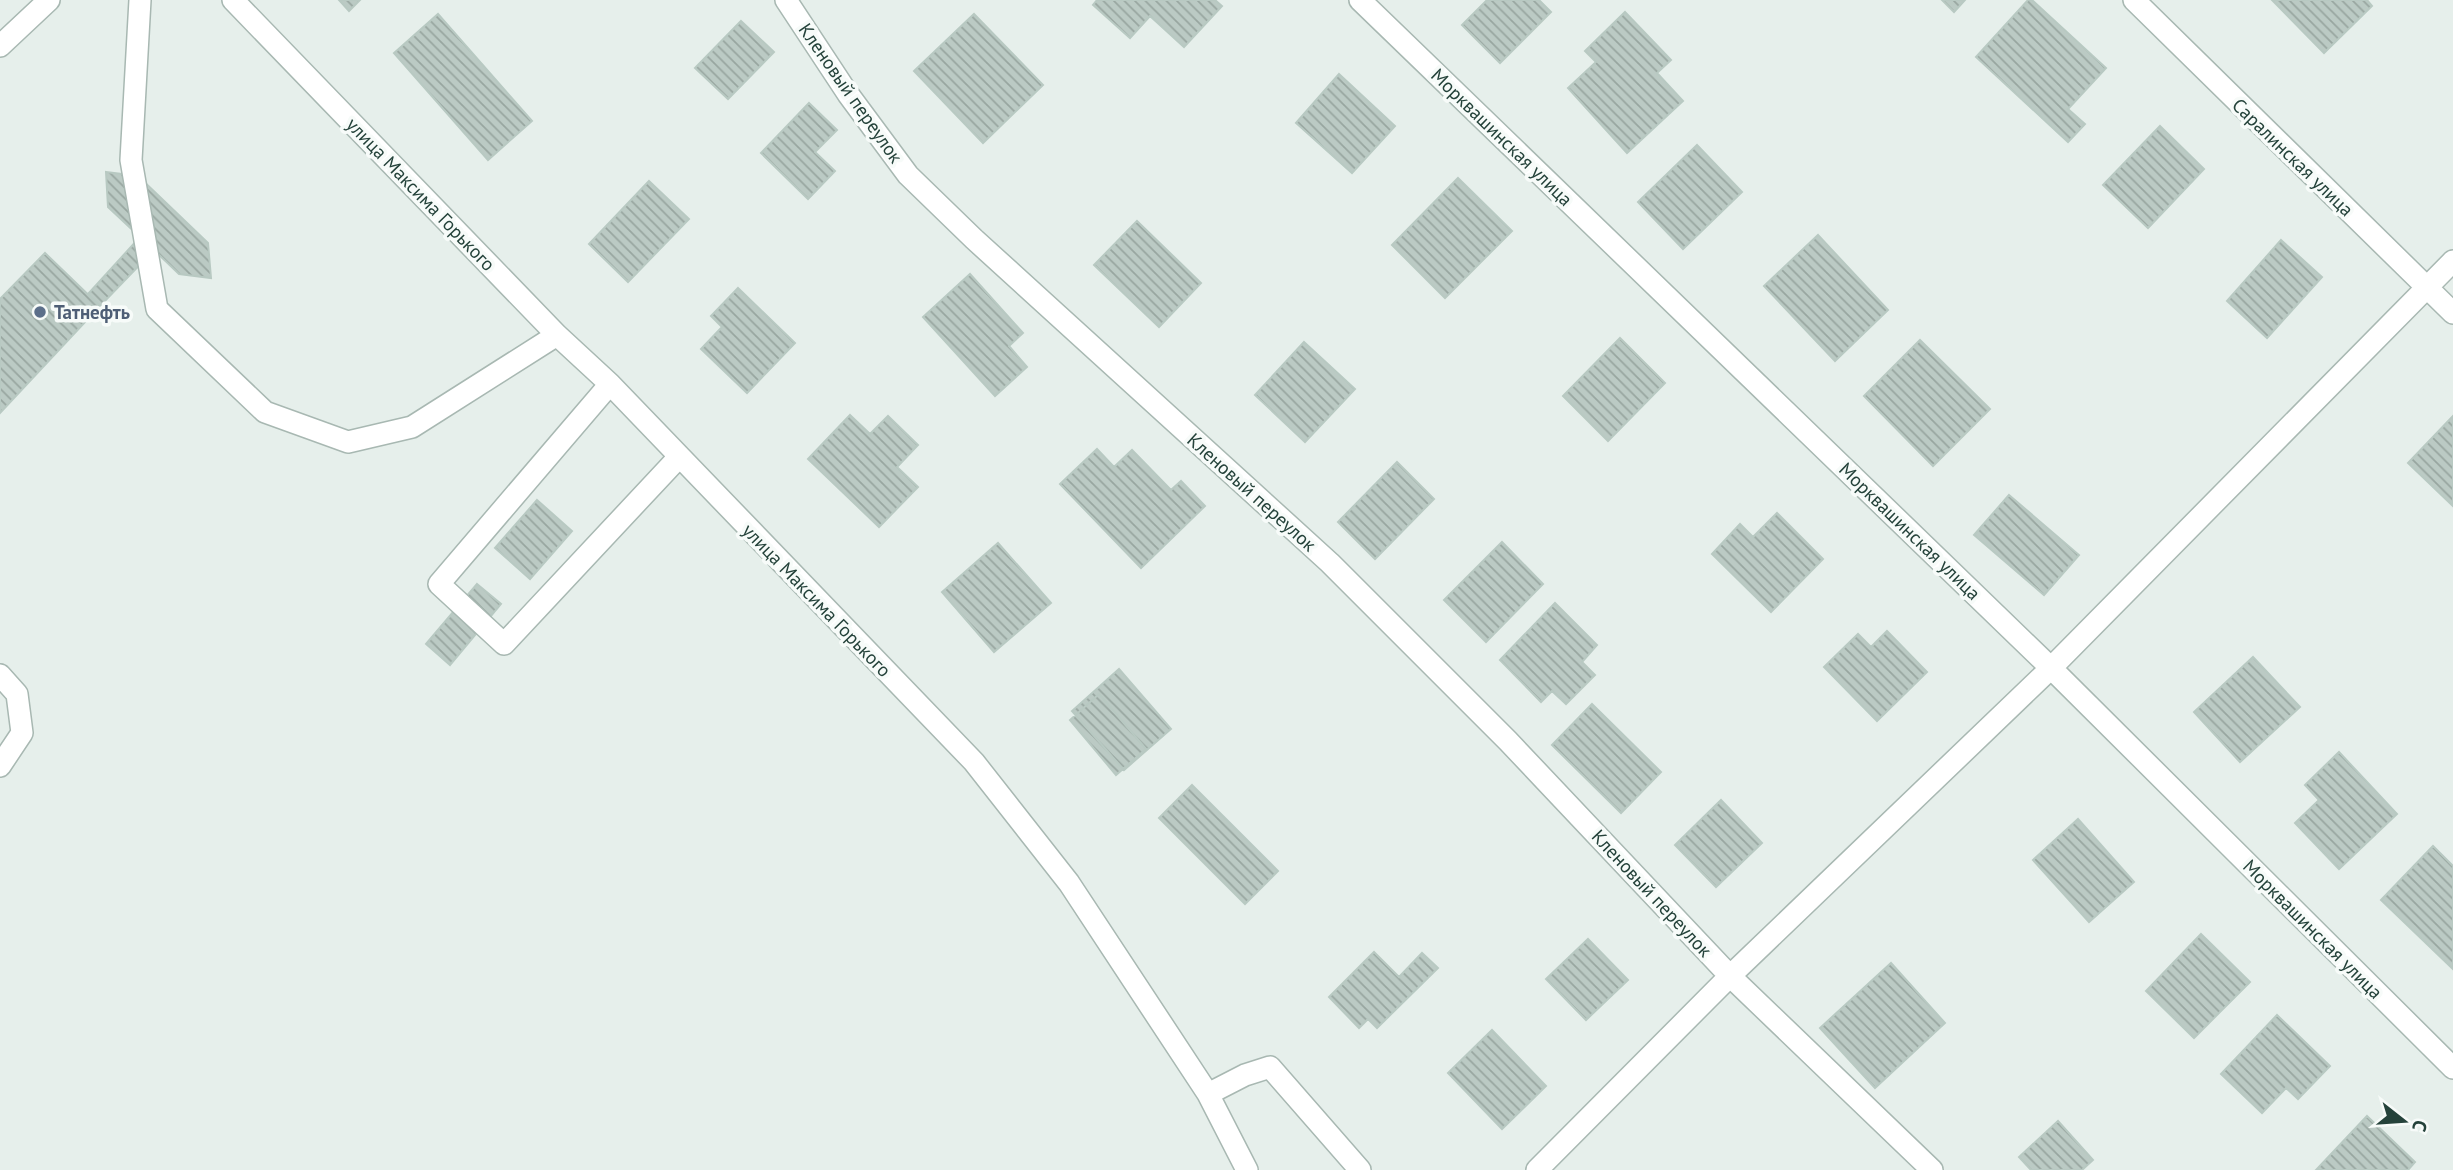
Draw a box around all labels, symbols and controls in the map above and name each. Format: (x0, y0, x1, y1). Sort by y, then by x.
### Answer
street label: Кленовый переулок (794, 18, 908, 168)
street label: Морквашинская улица (1426, 63, 1578, 211)
street label: Саралинская улица (2227, 93, 2359, 221)
street label: улица Максима Горького (342, 112, 500, 276)
place label: Татнефть (54, 300, 130, 324)
marker: Татнефть (32, 304, 48, 320)
street label: Кленовый переулок (1182, 428, 1322, 556)
street label: Морквашинская улица (1834, 457, 1986, 605)
street label: улица Максима Горького (738, 518, 896, 682)
street label: Кленовый переулок (1587, 824, 1717, 962)
street label: Морквашинская улица (2238, 854, 2388, 1004)
north arrow (2369, 1086, 2439, 1156)
text: С (2407, 1117, 2433, 1135)

